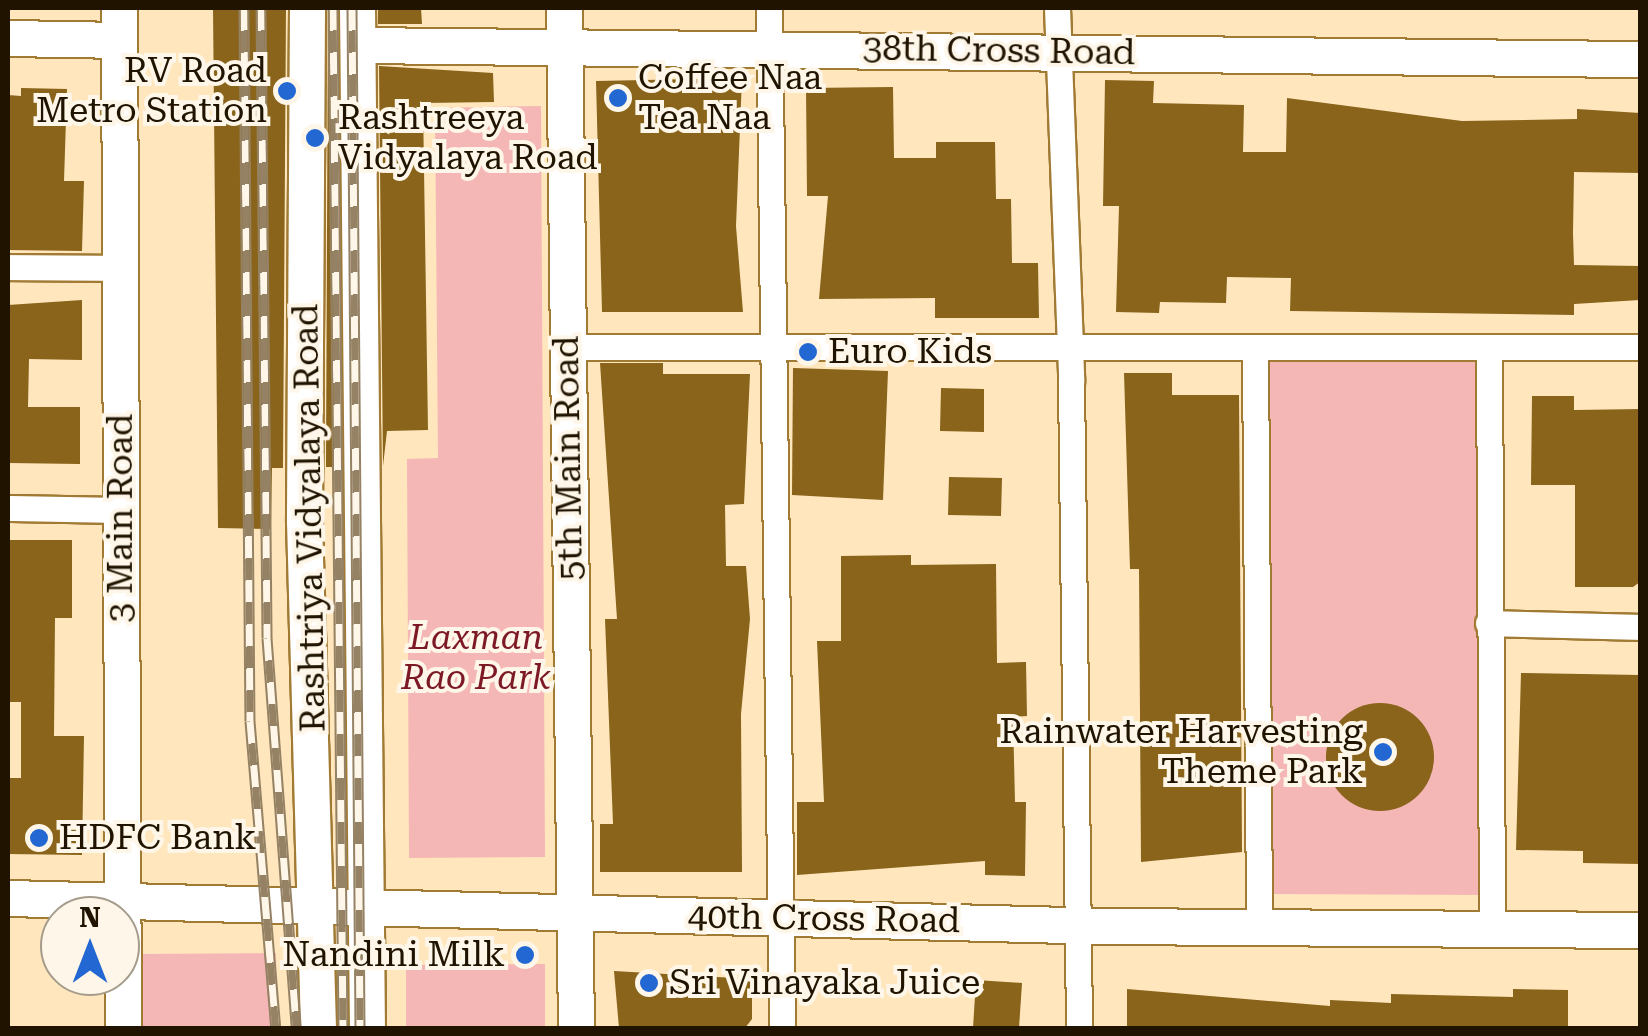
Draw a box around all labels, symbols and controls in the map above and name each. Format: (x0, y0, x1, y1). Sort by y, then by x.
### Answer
street label: 38th Cross Road (862, 28, 1136, 74)
place label: RV Road Metro Station (36, 50, 267, 132)
place label: Coffee Naa Tea Naa (638, 57, 822, 139)
marker: RV Road Metro Station (276, 80, 298, 102)
marker: Coffee Naa Tea Naa (607, 87, 629, 109)
place label: Rashtreeya Vidyalaya Road (338, 97, 598, 179)
marker: Rashtreeya Vidyalaya Road (302, 125, 328, 151)
street label: Rashtriya Vidyalaya Road (285, 304, 335, 732)
place label: Euro Kids (828, 331, 992, 373)
street label: 5th Main Road (546, 335, 592, 581)
marker: Euro Kids (797, 341, 819, 363)
street label: 3 Main Road (100, 413, 142, 623)
park label: Laxman Rao Park (401, 617, 551, 699)
place label: Rainwater Harvesting Theme Park (1000, 711, 1363, 793)
marker: Rainwater Harvesting Theme Park (1372, 741, 1394, 763)
place label: HDFC Bank (59, 817, 256, 859)
marker: HDFC Bank (28, 827, 50, 849)
north arrow (40, 896, 140, 996)
street label: 40th Cross Road (687, 896, 961, 942)
text: N (79, 901, 101, 934)
place label: Nandini Milk (282, 934, 505, 976)
marker: Nandini Milk (514, 944, 536, 966)
place label: Sri Vinayaka Juice (669, 962, 980, 1004)
marker: Sri Vinayaka Juice (638, 972, 660, 994)

